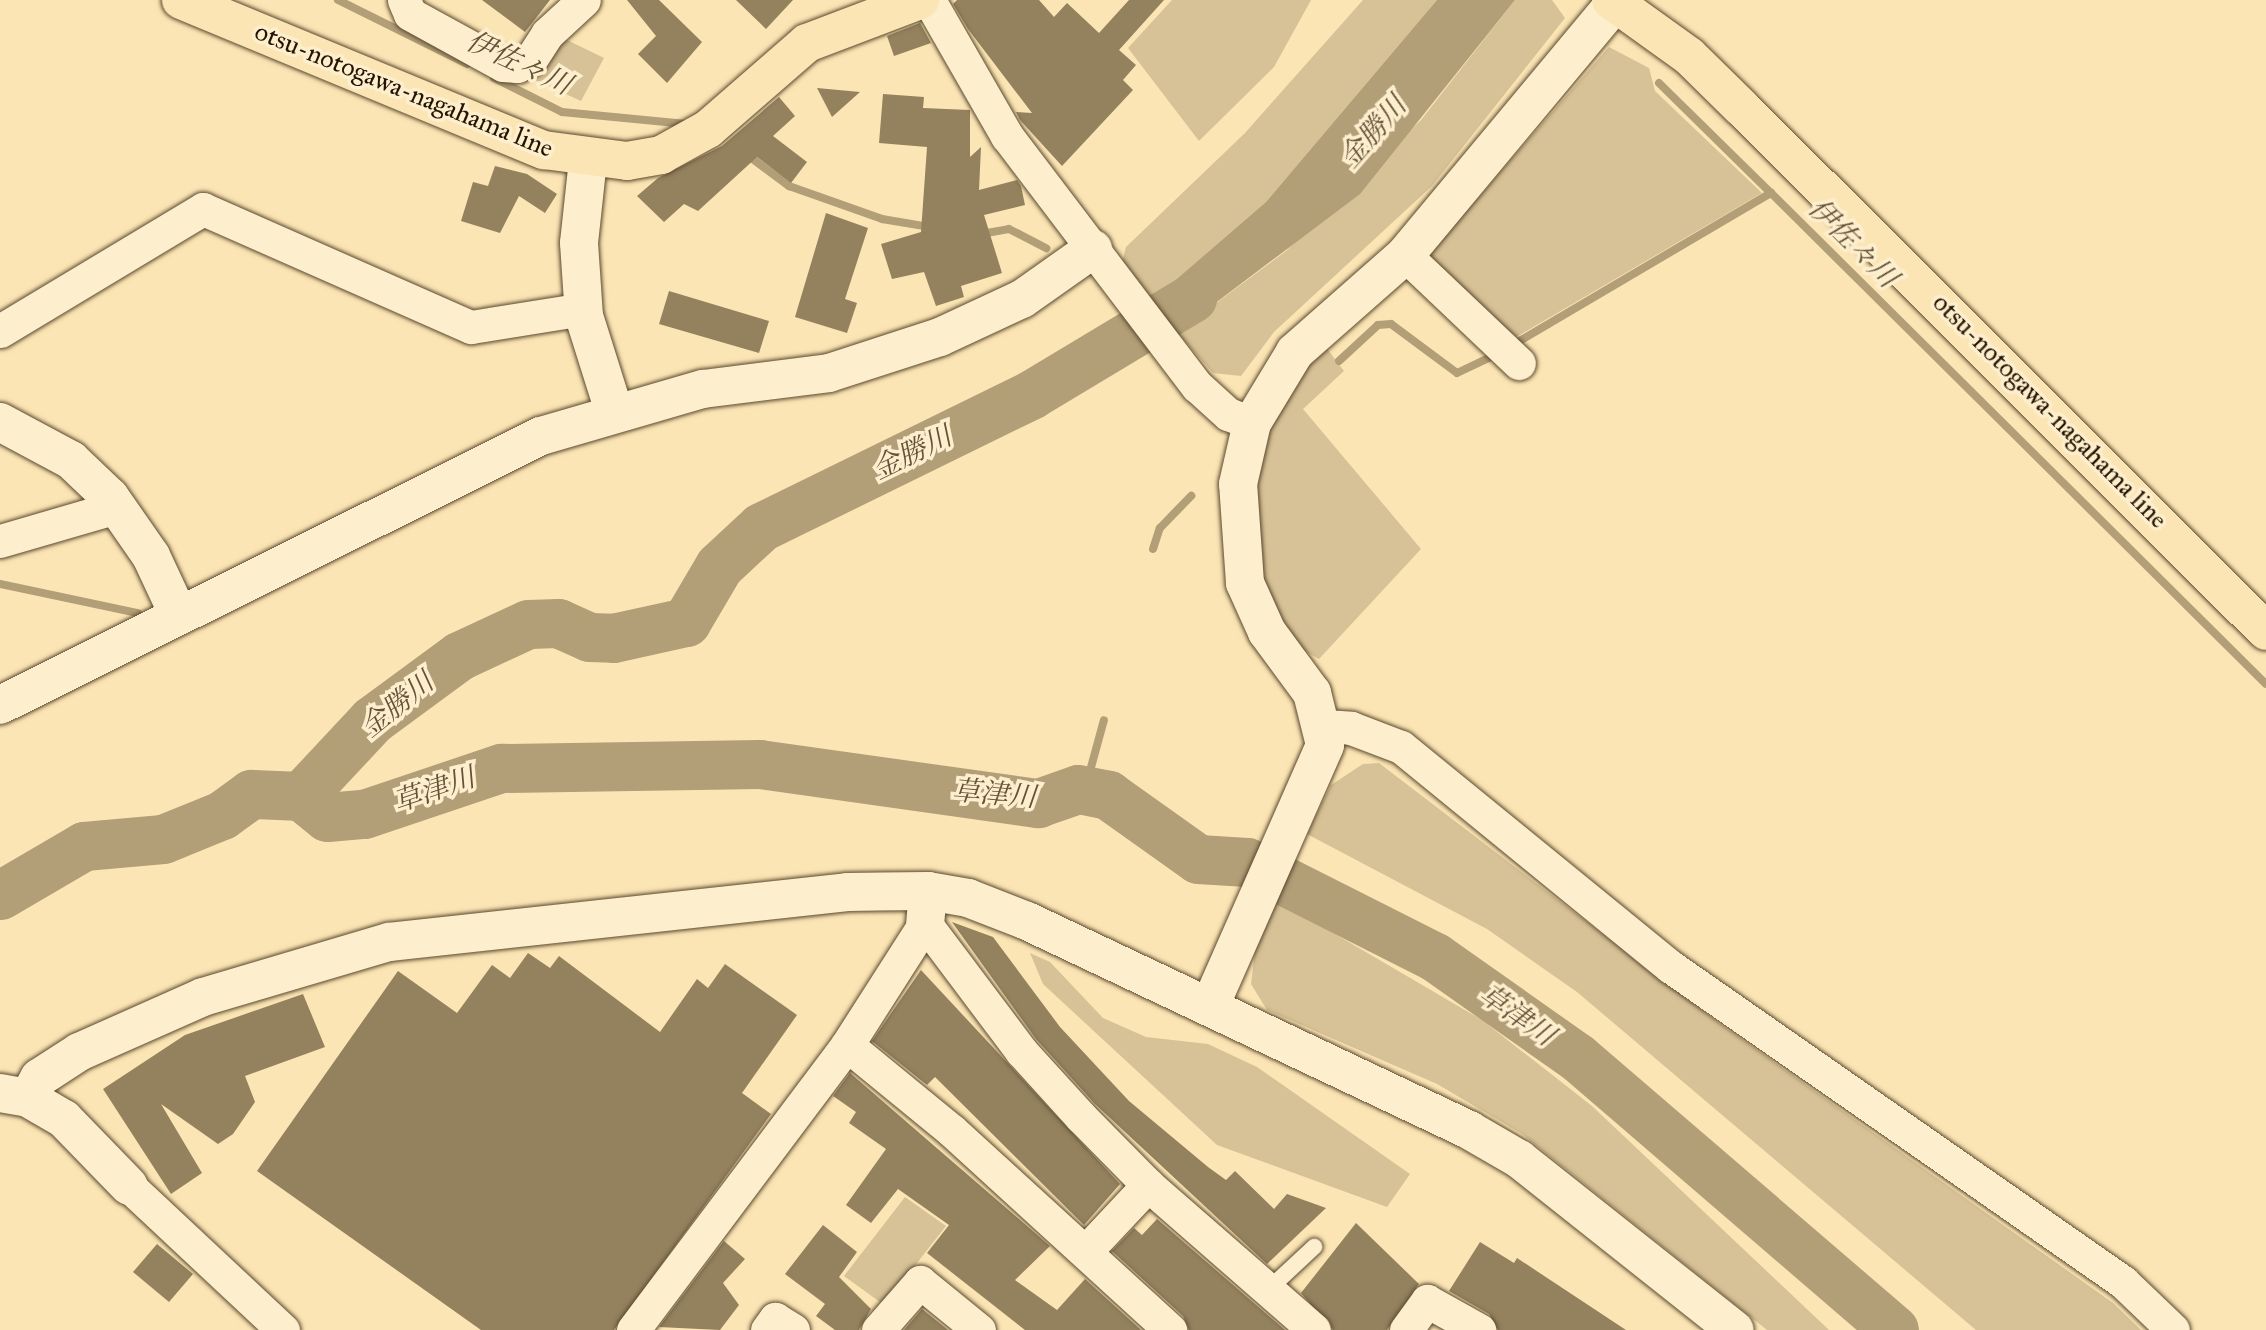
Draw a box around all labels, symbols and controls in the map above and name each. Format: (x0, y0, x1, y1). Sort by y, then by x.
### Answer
street label: otsu-notogawa-nagahama line (250, 16, 558, 164)
water label: 伊佐々川 (461, 24, 577, 102)
water label: 金勝川 (1333, 89, 1413, 175)
water label: 伊佐々川 (1802, 192, 1904, 294)
street label: otsu-notogawa-nagahama line (1926, 287, 2174, 535)
water label: 金勝川 (867, 419, 957, 487)
water label: 金勝川 (354, 666, 440, 744)
water label: 草津川 (389, 760, 479, 820)
water label: 草津川 (951, 774, 1037, 814)
water label: 草津川 (1473, 977, 1561, 1053)

